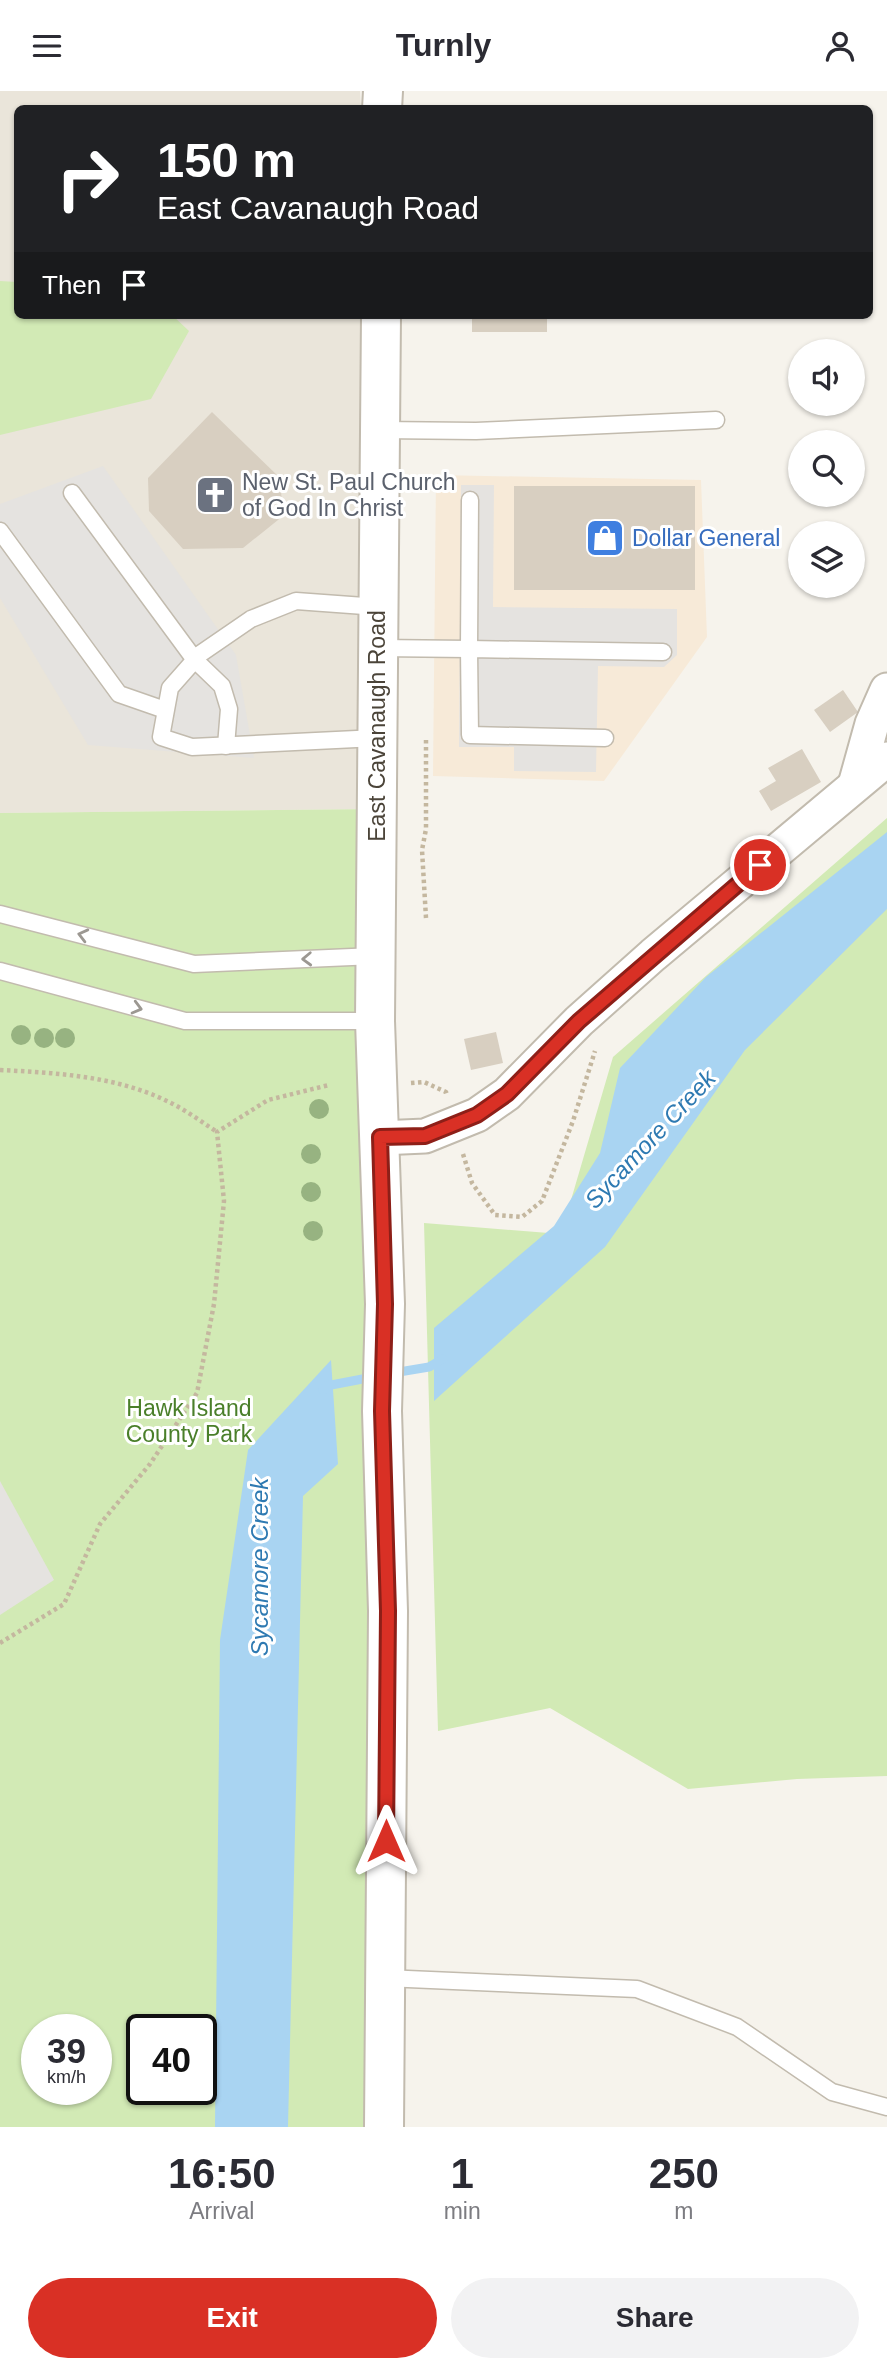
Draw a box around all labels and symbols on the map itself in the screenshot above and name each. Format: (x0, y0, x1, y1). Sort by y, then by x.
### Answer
place label: New St. Paul Church of God In Christ (242, 469, 455, 521)
church icon: New St. Paul Church of God In Christ (194, 474, 236, 516)
shop icon: Dollar General (584, 517, 626, 559)
place label: Dollar General (632, 525, 780, 551)
street label: East Cavanaugh Road (364, 610, 390, 842)
pin (730, 835, 790, 895)
one-way arrow (77, 929, 89, 943)
one-way arrow (301, 952, 312, 967)
one-way arrow (131, 1000, 143, 1014)
water label: Sycamore Creek (579, 1063, 722, 1214)
park label: Hawk Island County Park (126, 1395, 253, 1447)
water label: Sycamore Creek (246, 1476, 273, 1656)
position arrow (349, 1804, 423, 1878)
speed limit sign: 40 (126, 2014, 217, 2105)

